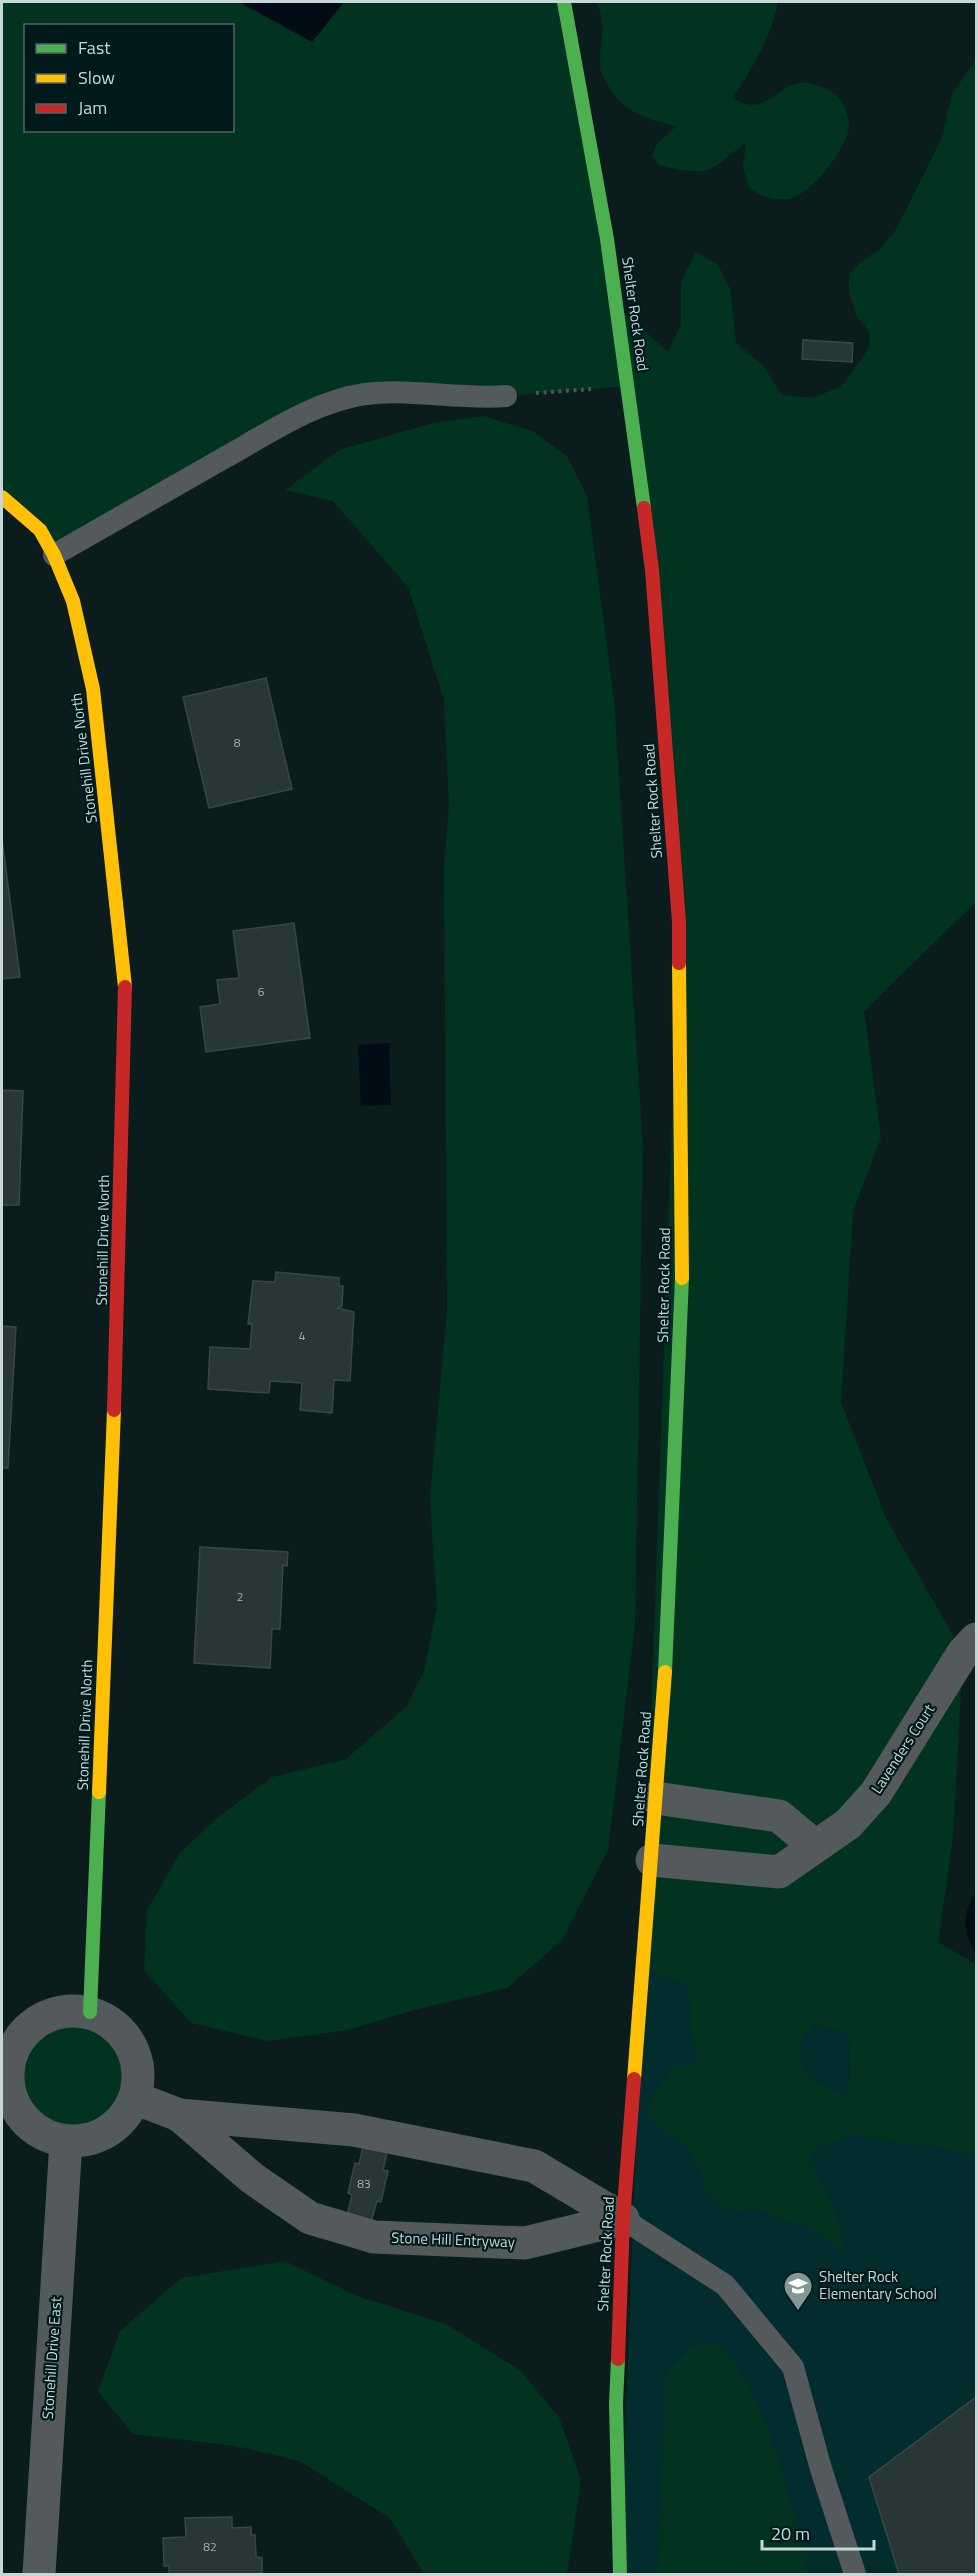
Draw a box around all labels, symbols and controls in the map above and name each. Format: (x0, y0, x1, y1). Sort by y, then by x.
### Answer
legend (24, 24, 234, 132)
text: Fast (78, 34, 111, 61)
text: Slow (78, 64, 115, 91)
text: Jam (78, 94, 107, 121)
street label: Shelter Rock Road (616, 255, 655, 373)
street label: Stonehill Drive North (64, 692, 103, 824)
house number: 8 (234, 733, 241, 752)
street label: Shelter Rock Road (637, 743, 668, 859)
house number: 6 (258, 982, 265, 1001)
street label: Stonehill Drive North (90, 1174, 115, 1306)
street label: Shelter Rock Road (651, 1227, 676, 1343)
house number: 4 (299, 1326, 306, 1345)
house number: 2 (237, 1587, 243, 1606)
street label: Stonehill Drive North (71, 1659, 98, 1791)
street label: Lavenders Court (865, 1699, 941, 1798)
street label: Shelter Rock Road (626, 1711, 657, 1827)
house number: 83 (357, 2174, 371, 2193)
street label: Shelter Rock Road (591, 2196, 620, 2312)
street label: Stone Hill Entryway (391, 2226, 515, 2253)
place label: Shelter Rock Elementary School (819, 2265, 937, 2305)
school or university icon: Shelter Rock Elementary School (782, 2270, 814, 2312)
street label: Stonehill Drive East (36, 2295, 67, 2420)
scale bar (762, 2513, 874, 2551)
text: 20 m (771, 2520, 810, 2547)
house number: 82 (203, 2537, 217, 2556)

